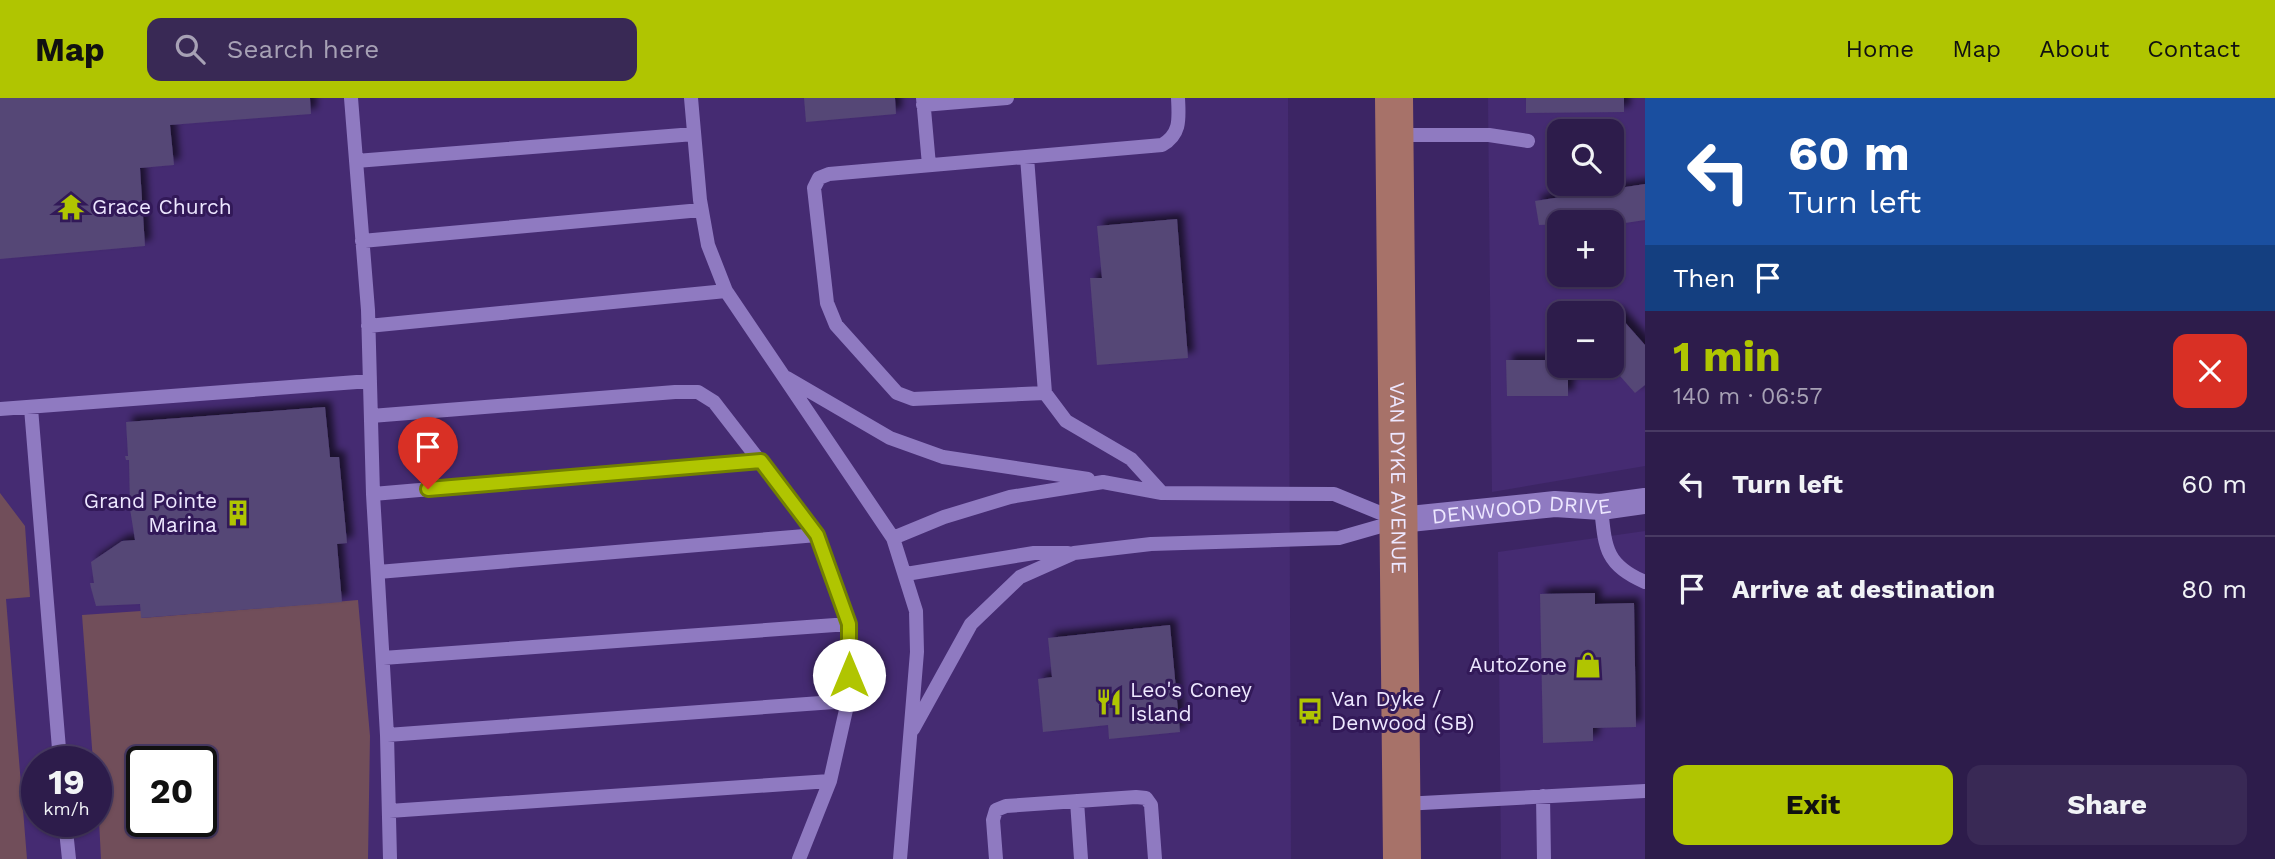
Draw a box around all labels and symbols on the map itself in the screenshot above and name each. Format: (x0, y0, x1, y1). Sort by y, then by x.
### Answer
temple icon: Grace Church (56, 192, 86, 222)
place label: Grace Church (92, 194, 232, 219)
street label: VAN DYKE AVENUE (1385, 382, 1412, 574)
pin (398, 417, 458, 489)
place label: Grand Pointe Marina (84, 488, 217, 537)
street label: DENWOOD DRIVE (1430, 491, 1613, 529)
building icon: Grand Pointe Marina (223, 498, 253, 528)
position arrow (812, 638, 886, 712)
shop icon: AutoZone (1573, 650, 1603, 680)
place label: AutoZone (1469, 652, 1567, 677)
place label: Leo's Coney Island (1130, 677, 1252, 726)
place label: Van Dyke / Denwood (SB) (1331, 686, 1474, 735)
restaurant icon: Leo's Coney Island (1094, 687, 1124, 717)
bus stop icon: Van Dyke / Denwood (SB) (1295, 696, 1325, 726)
speed limit sign: 20 (126, 746, 217, 837)

